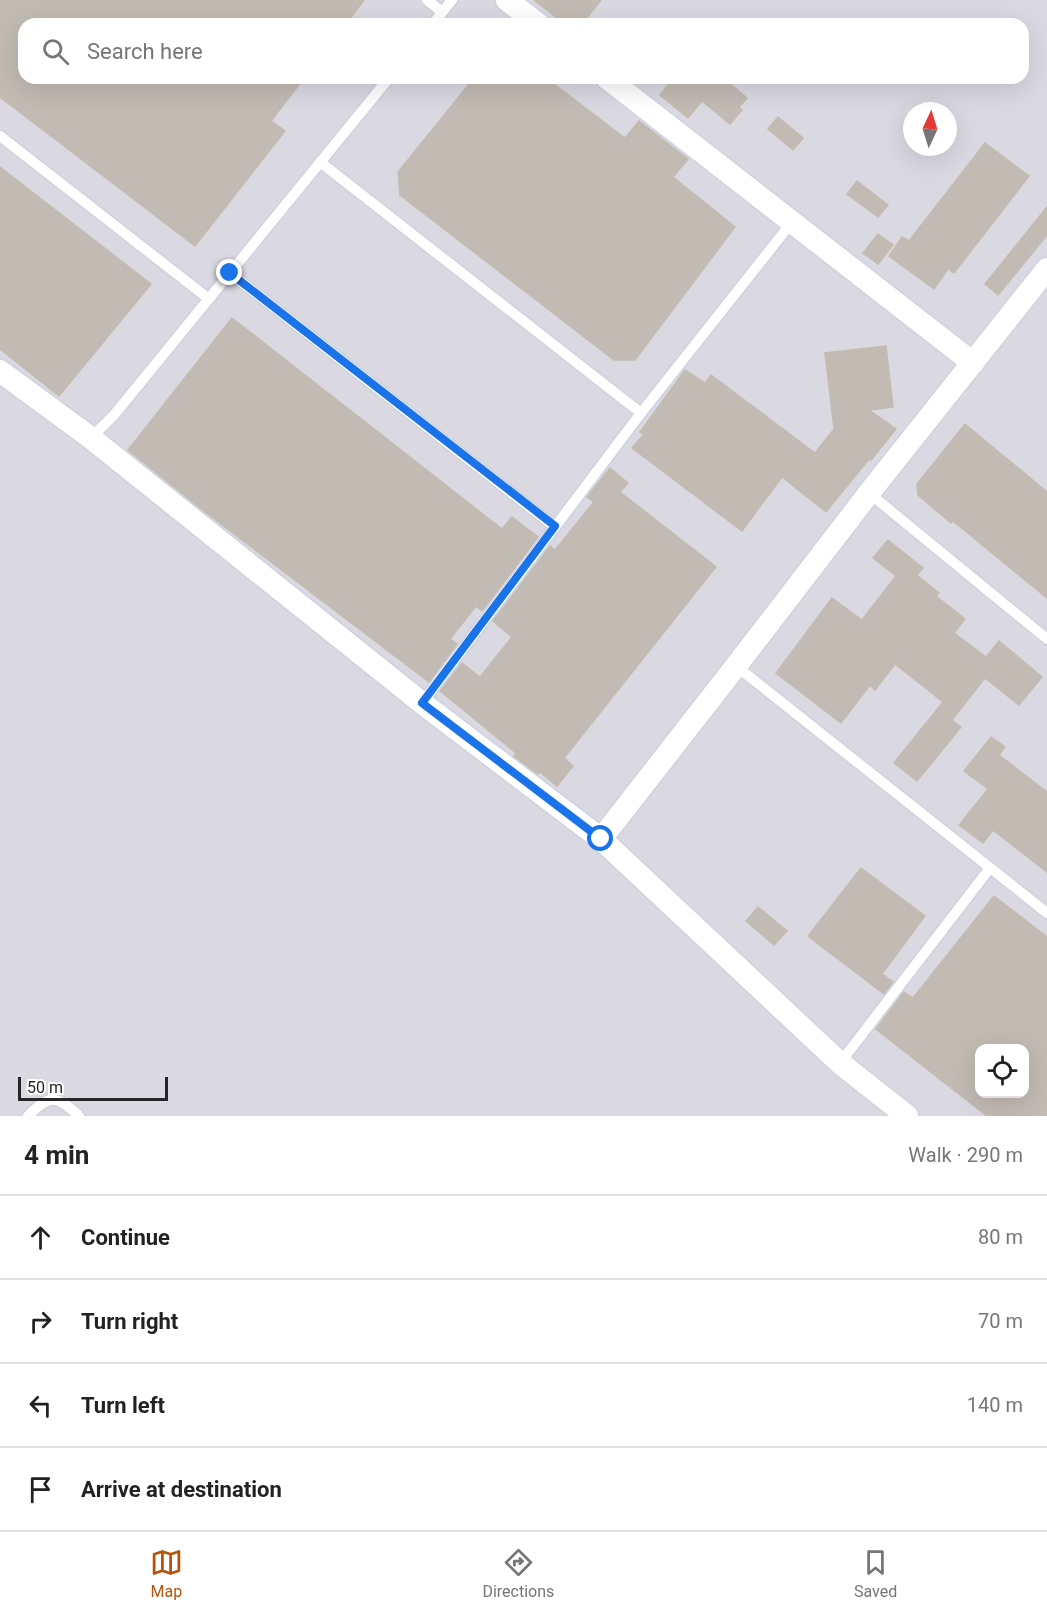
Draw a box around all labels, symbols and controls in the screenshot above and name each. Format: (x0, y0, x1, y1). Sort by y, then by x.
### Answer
search box (18, 18, 1029, 84)
icon: search (39, 35, 72, 68)
text: Search here (87, 39, 203, 64)
north arrow (903, 102, 957, 156)
route end (216, 259, 242, 285)
route start (587, 825, 613, 851)
map controls (975, 1044, 1029, 1098)
button: locate (975, 1044, 1029, 1098)
scale bar (18, 1074, 168, 1102)
text: 50 m (27, 1078, 63, 1097)
text: 4 min (24, 1140, 89, 1170)
text: Walk · 290 m (908, 1143, 1023, 1167)
icon: ahead (24, 1221, 57, 1254)
text: Continue (81, 1225, 170, 1250)
text: 80 m (978, 1225, 1023, 1249)
icon: right (24, 1305, 57, 1338)
text: Turn right (81, 1309, 178, 1334)
text: 70 m (978, 1309, 1023, 1333)
icon: left (24, 1389, 57, 1422)
text: Turn left (81, 1393, 165, 1418)
text: 140 m (967, 1393, 1023, 1417)
icon: arrive (24, 1473, 57, 1506)
text: Arrive at destination (81, 1477, 282, 1502)
tab: Map (150, 1546, 183, 1601)
tab: Directions (482, 1546, 554, 1601)
tab: Saved (854, 1546, 897, 1601)

